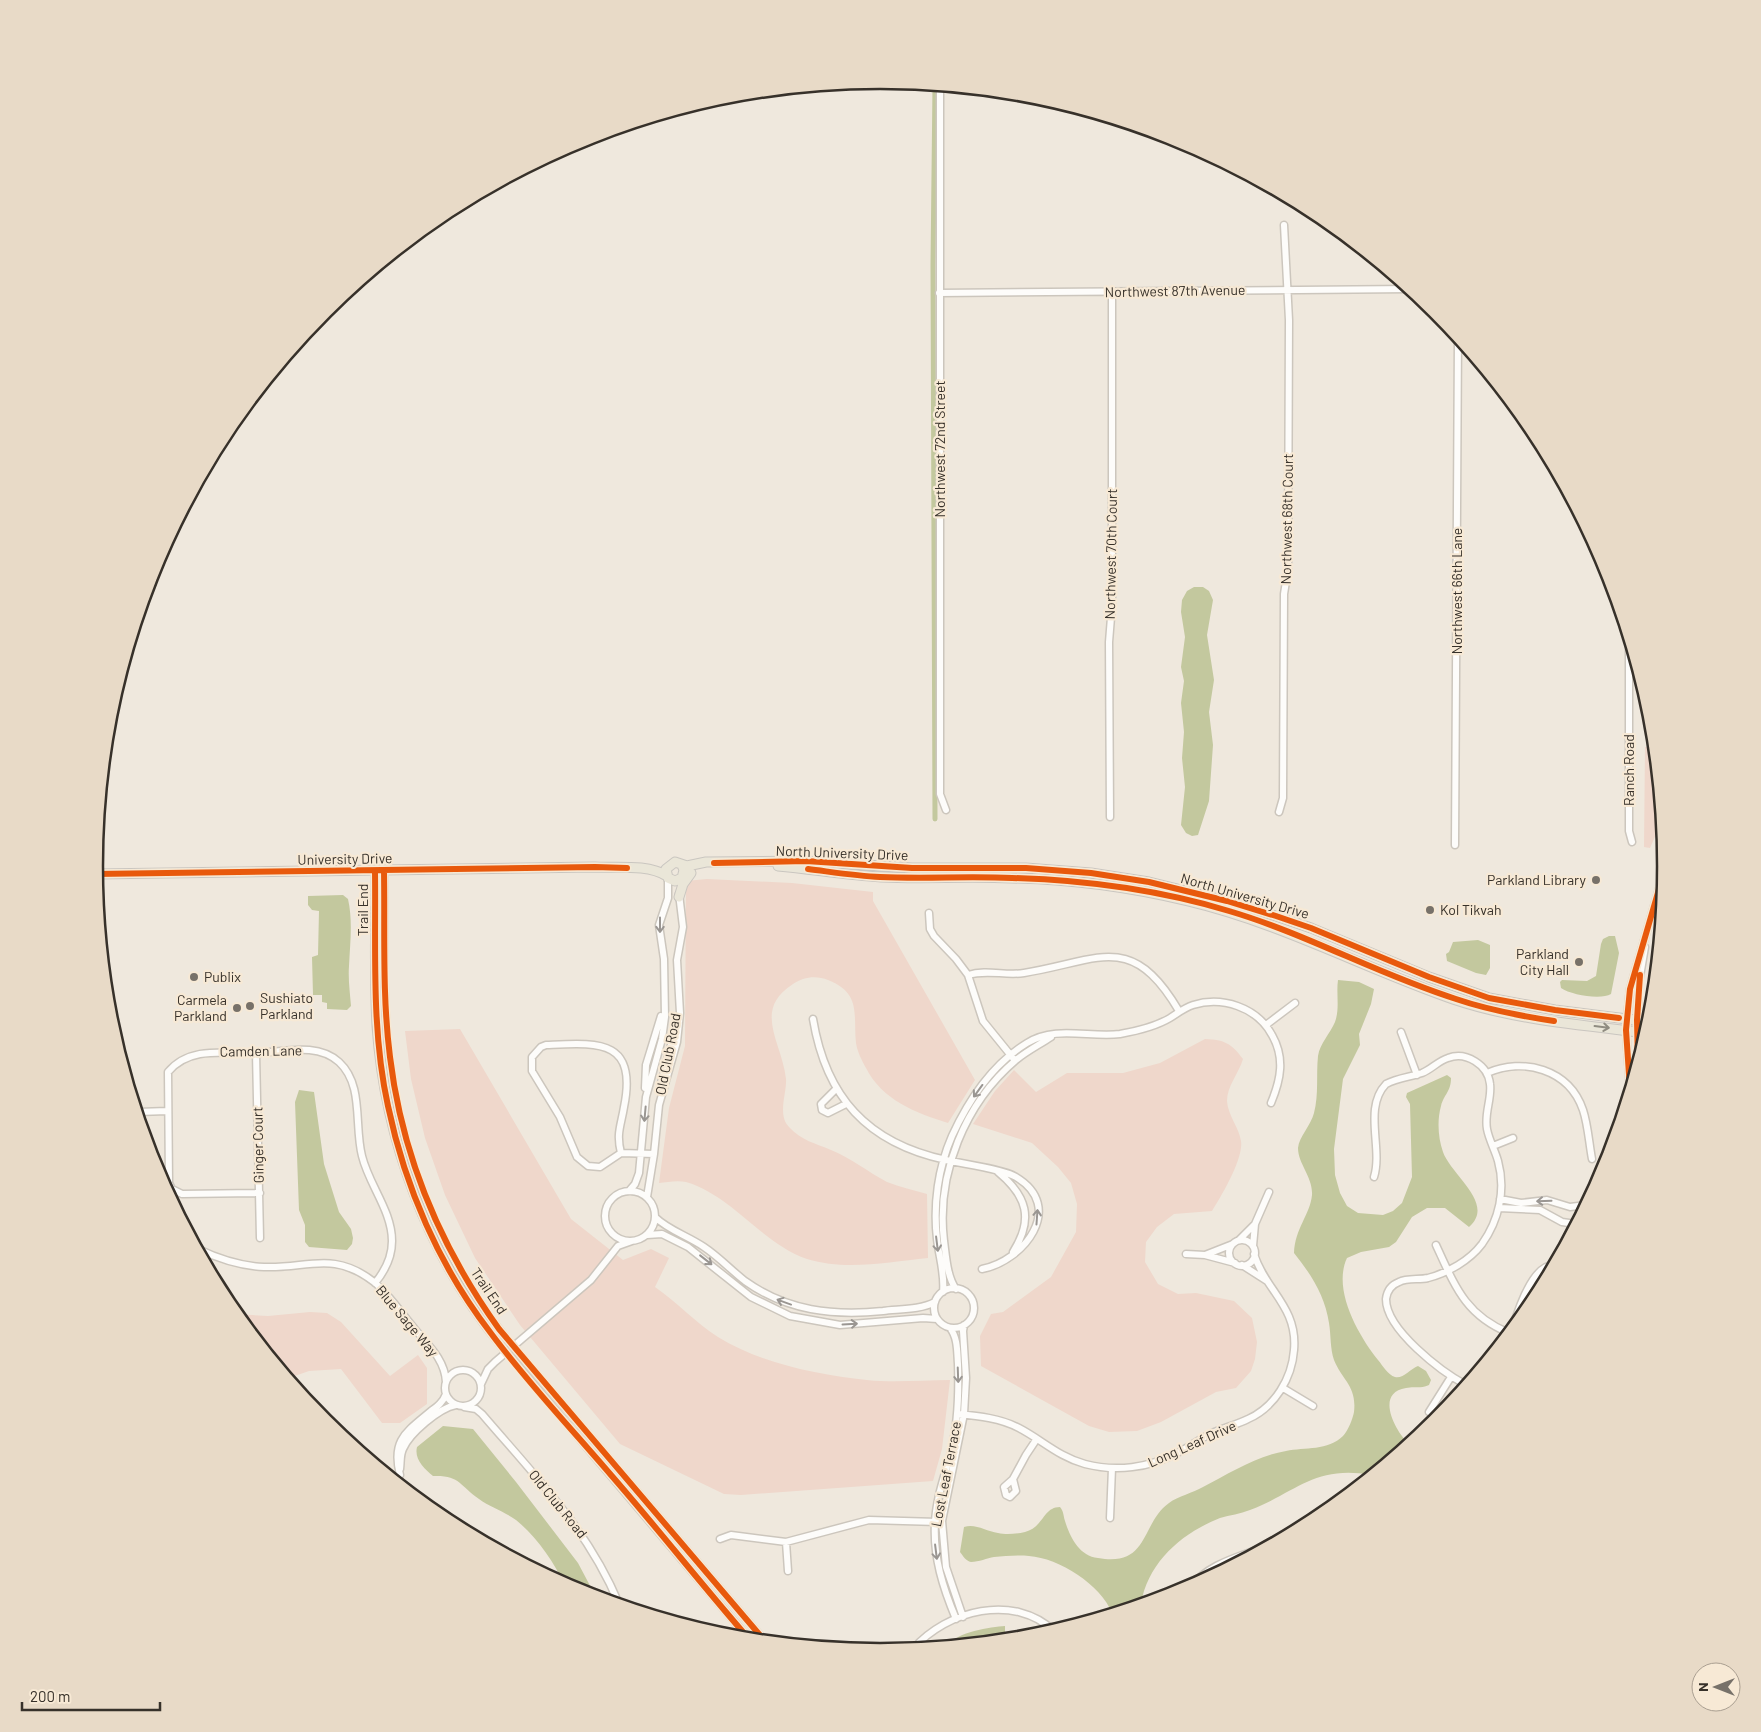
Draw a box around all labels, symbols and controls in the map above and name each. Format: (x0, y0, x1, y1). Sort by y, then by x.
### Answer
street label: Northwest 87th Avenue (1105, 281, 1245, 300)
street label: Northwest 72nd Street (931, 381, 948, 517)
street label: Northwest 68th Court (1277, 454, 1296, 584)
street label: Northwest 70th Court (1101, 489, 1120, 619)
street label: Northwest 66th Lane (1448, 528, 1465, 654)
street label: Ranch Road (1620, 734, 1637, 806)
street label: North University Drive (775, 842, 909, 863)
street label: University Drive (297, 849, 393, 868)
street label: North University Drive (1179, 869, 1311, 922)
place label: Parkland Library (1487, 871, 1587, 888)
marker: Parkland Library (1590, 874, 1602, 886)
street label: Trail End (354, 884, 371, 936)
place label: Kol Tikvah (1440, 901, 1502, 918)
marker: Kol Tikvah (1424, 904, 1436, 916)
one-way arrow (655, 916, 665, 932)
place label: Parkland City Hall (1516, 945, 1569, 978)
marker: Parkland City Hall (1573, 956, 1585, 968)
place label: Publix (204, 968, 241, 985)
marker: Publix (188, 971, 200, 983)
place label: Sushiato Parkland (260, 989, 313, 1022)
place label: Carmela Parkland (174, 991, 227, 1024)
marker: Sushiato Parkland (244, 1000, 256, 1012)
marker: Carmela Parkland (231, 1002, 243, 1014)
street label: Old Club Road (651, 1012, 684, 1096)
one-way arrow (1593, 1022, 1609, 1032)
street label: Camden Lane (220, 1041, 302, 1060)
one-way arrow (973, 1084, 983, 1098)
one-way arrow (640, 1106, 649, 1122)
street label: Ginger Court (248, 1107, 267, 1183)
one-way arrow (1536, 1196, 1552, 1205)
one-way arrow (1033, 1209, 1042, 1225)
one-way arrow (932, 1236, 942, 1252)
one-way arrow (699, 1255, 712, 1266)
street label: Trail End (468, 1264, 511, 1317)
street label: Blue Sage Way (373, 1282, 443, 1360)
one-way arrow (777, 1297, 792, 1306)
one-way arrow (842, 1320, 858, 1329)
one-way arrow (954, 1367, 963, 1383)
street label: Long Leaf Drive (1145, 1416, 1239, 1471)
street label: Lost Leaf Terrace (927, 1420, 964, 1528)
street label: Old Club Road (526, 1466, 591, 1541)
one-way arrow (931, 1544, 941, 1560)
north arrow (1691, 1662, 1741, 1712)
scale bar (22, 1680, 160, 1712)
text: N (1694, 1682, 1711, 1692)
text: 200 m (30, 1687, 70, 1705)

